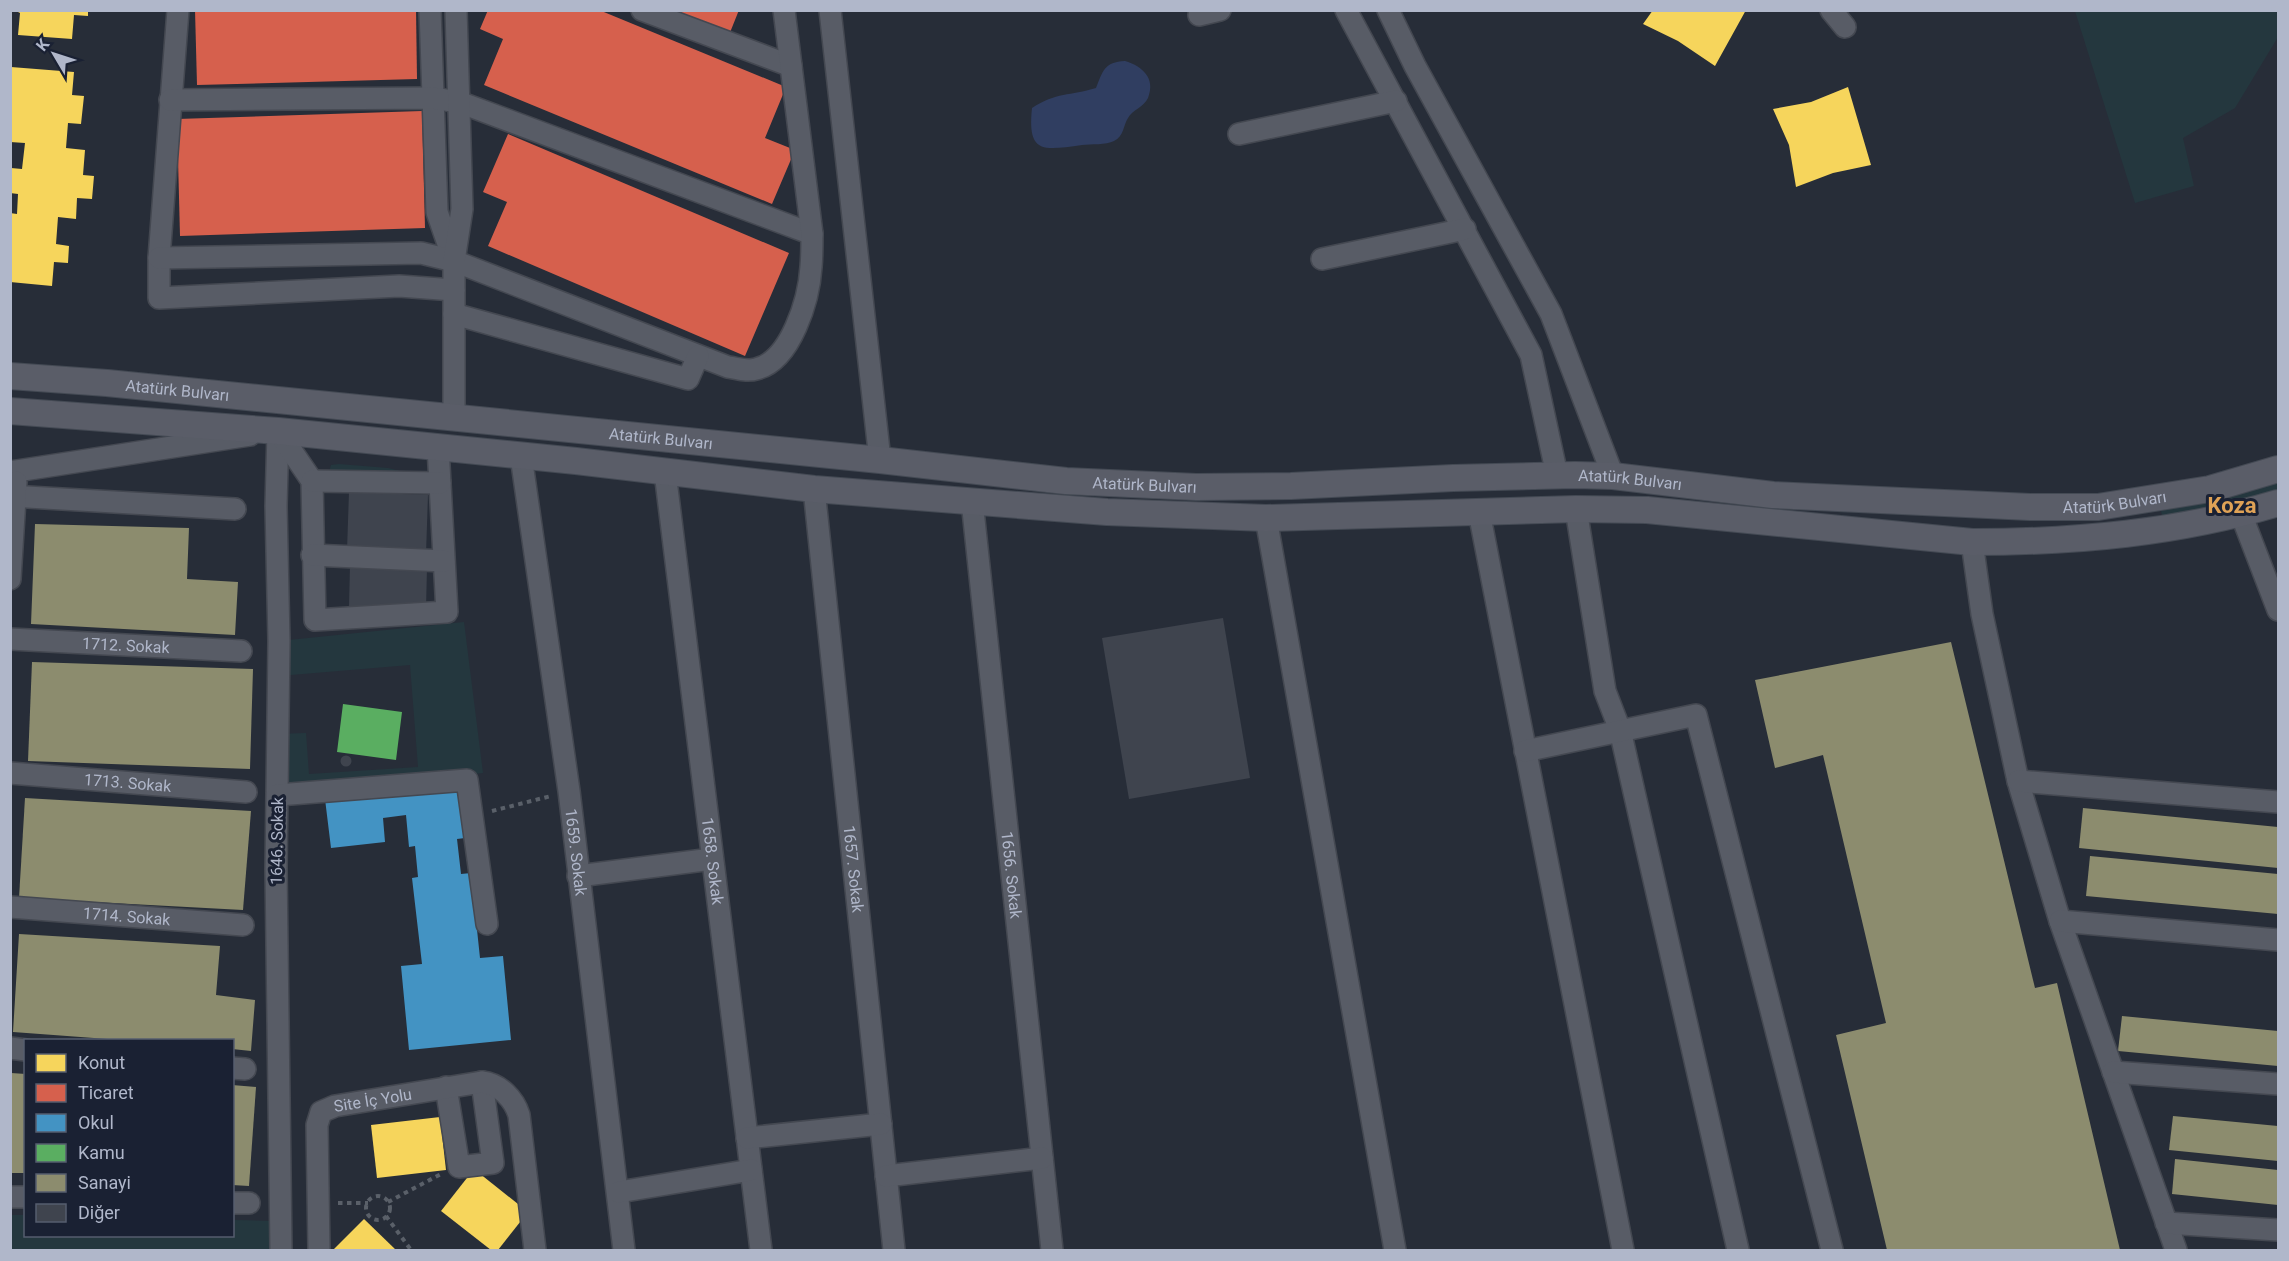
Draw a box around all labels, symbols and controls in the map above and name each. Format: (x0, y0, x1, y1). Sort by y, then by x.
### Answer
north arrow (24, 24, 84, 84)
text: K (32, 34, 54, 55)
street label: Atatürk Bulvarı (125, 375, 230, 405)
street label: Atatürk Bulvarı (608, 424, 714, 453)
street label: Atatürk Bulvarı (1578, 466, 1683, 494)
street label: Atatürk Bulvarı (1092, 473, 1197, 497)
street label: Atatürk Bulvarı (2063, 487, 2168, 517)
district label: Koza (2208, 493, 2257, 518)
street label: 1712. Sokak (82, 633, 171, 657)
street label: 1713. Sokak (83, 769, 173, 796)
street label: 1646. Sokak (267, 796, 287, 885)
street label: 1659. Sokak (562, 807, 591, 898)
street label: 1658. Sokak (698, 816, 728, 907)
street label: 1657. Sokak (840, 824, 868, 914)
street label: 1656. Sokak (998, 830, 1026, 920)
street label: 1714. Sokak (82, 903, 172, 929)
legend (24, 1039, 234, 1237)
text: Konut (78, 1052, 125, 1073)
text: Ticaret (78, 1082, 134, 1103)
street label: Site İç Yolu (332, 1084, 413, 1116)
text: Okul (78, 1112, 114, 1133)
text: Kamu (78, 1142, 125, 1163)
text: Sanayi (78, 1172, 131, 1193)
text: Diğer (78, 1202, 120, 1223)

